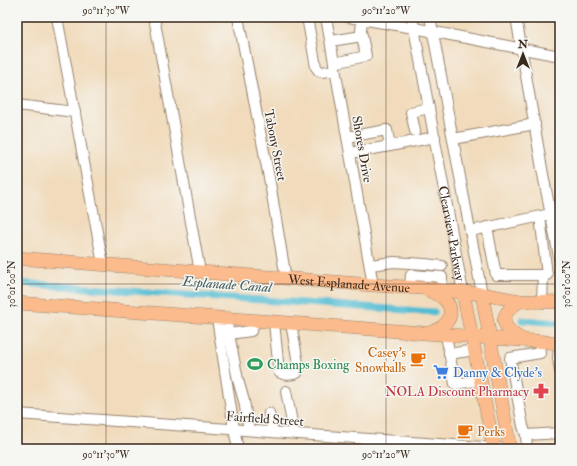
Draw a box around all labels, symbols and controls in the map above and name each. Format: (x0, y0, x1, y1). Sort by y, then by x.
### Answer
text: 90°11'30"W (82, 5, 130, 17)
text: 90°11'20"W (361, 5, 411, 17)
north arrow (503, 34, 543, 74)
text: N (517, 38, 529, 51)
street label: Tabony Street (259, 108, 290, 183)
street label: Shores Drive (348, 115, 376, 184)
street label: Clearview Parkway (434, 185, 468, 283)
text: 30°01'00"N (6, 260, 18, 308)
text: 30°01'00"N (561, 260, 573, 308)
street label: West Esplanade Avenue (286, 272, 411, 296)
water label: Esplanade Canal (181, 273, 274, 296)
place label: Casey's Snowballs (355, 345, 407, 376)
cafe icon: Casey's Snowballs (409, 350, 427, 368)
sports icon: Champs Boxing (246, 355, 264, 373)
place label: Champs Boxing (267, 357, 350, 374)
supermarket icon: Danny & Clyde's (432, 363, 450, 381)
place label: Danny & Clyde's (453, 365, 543, 382)
pharmacy icon: NOLA Discount Pharmacy (532, 382, 550, 400)
place label: NOLA Discount Pharmacy (385, 384, 529, 401)
street label: Fairfield Street (226, 408, 304, 430)
cafe icon: Perks (456, 422, 474, 440)
place label: Perks (477, 424, 506, 440)
text: 90°11'30"W (82, 449, 130, 461)
text: 90°11'20"W (361, 449, 411, 461)

